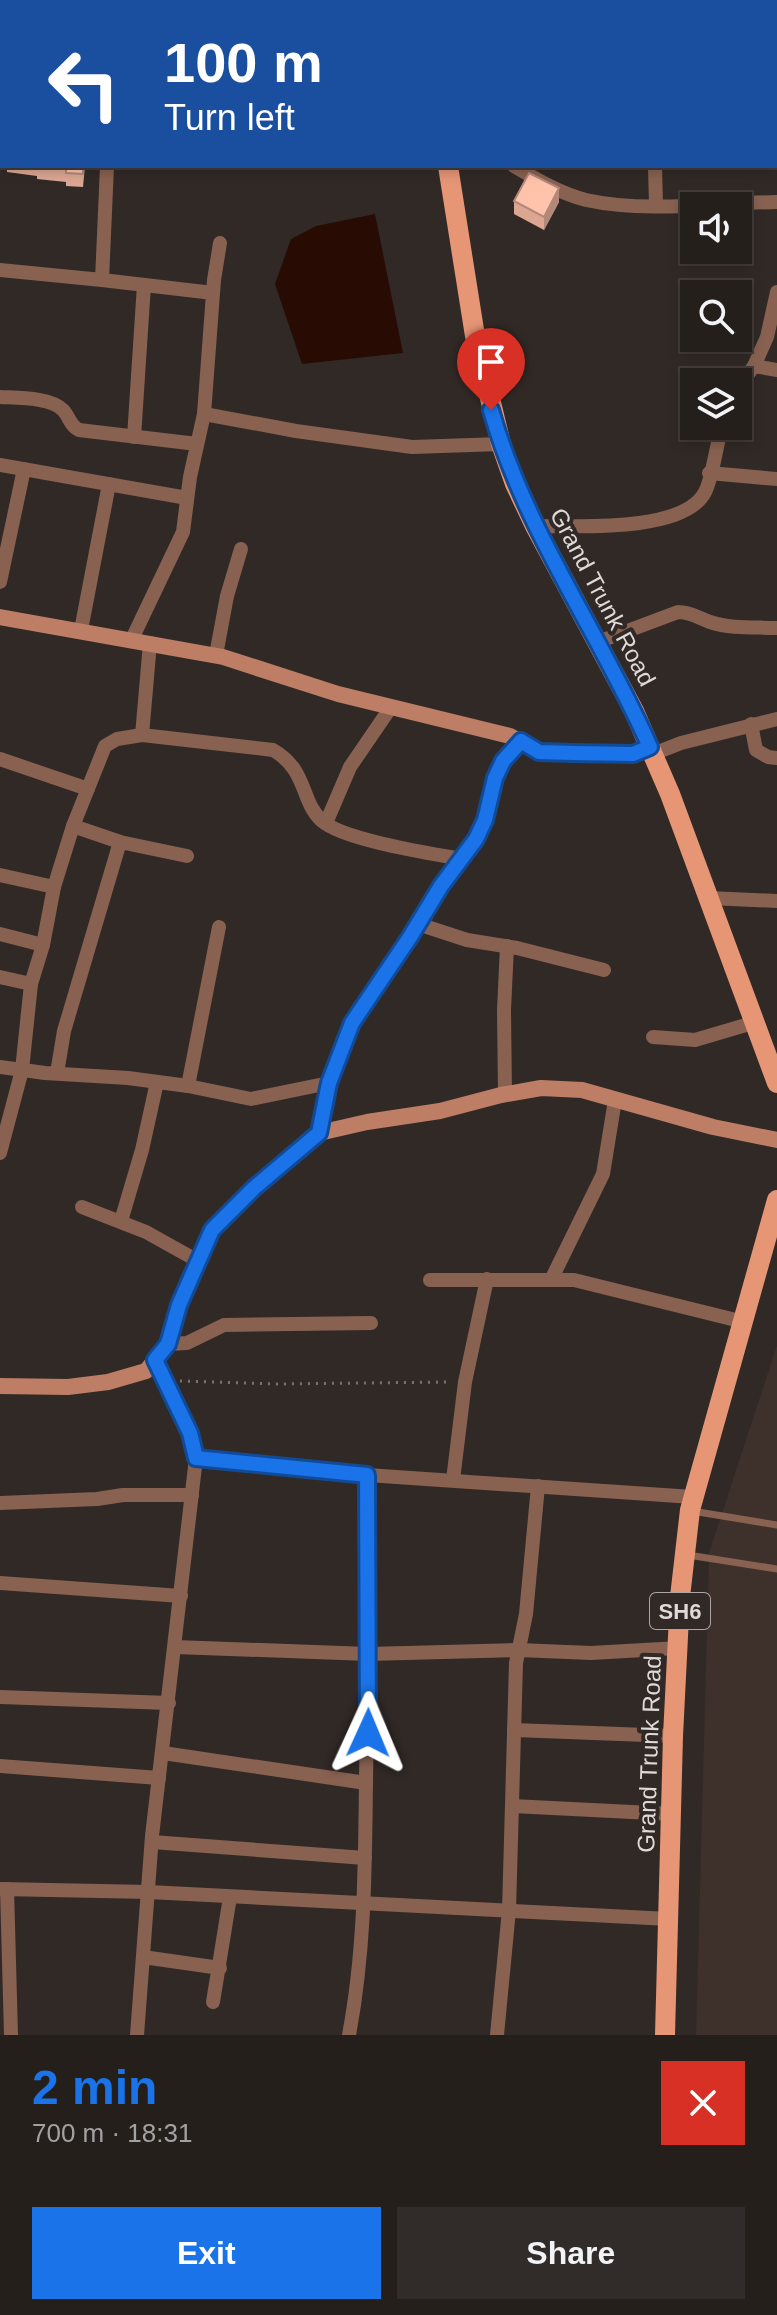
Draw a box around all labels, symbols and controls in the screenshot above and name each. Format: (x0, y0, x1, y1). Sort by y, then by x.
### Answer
text: 100 m (164, 31, 323, 94)
icon: left (32, 32, 136, 136)
text: Turn left (164, 97, 295, 138)
map controls (680, 192, 752, 440)
button: sound (680, 192, 752, 264)
button: search (680, 280, 752, 352)
pin (457, 328, 525, 410)
icon: arrive (469, 340, 513, 384)
button: layers (680, 368, 752, 440)
street label: Grand Trunk Road (545, 503, 661, 691)
road number: SH6 (650, 1593, 710, 1629)
street label: Grand Trunk Road (632, 1655, 666, 1853)
position arrow (326, 1691, 410, 1775)
text: 2 min (32, 2061, 157, 2114)
button: close (661, 2061, 745, 2145)
text: 700 m · 18:31 (32, 2118, 192, 2148)
button: Exit (32, 2207, 381, 2299)
button: Share (397, 2207, 745, 2299)

